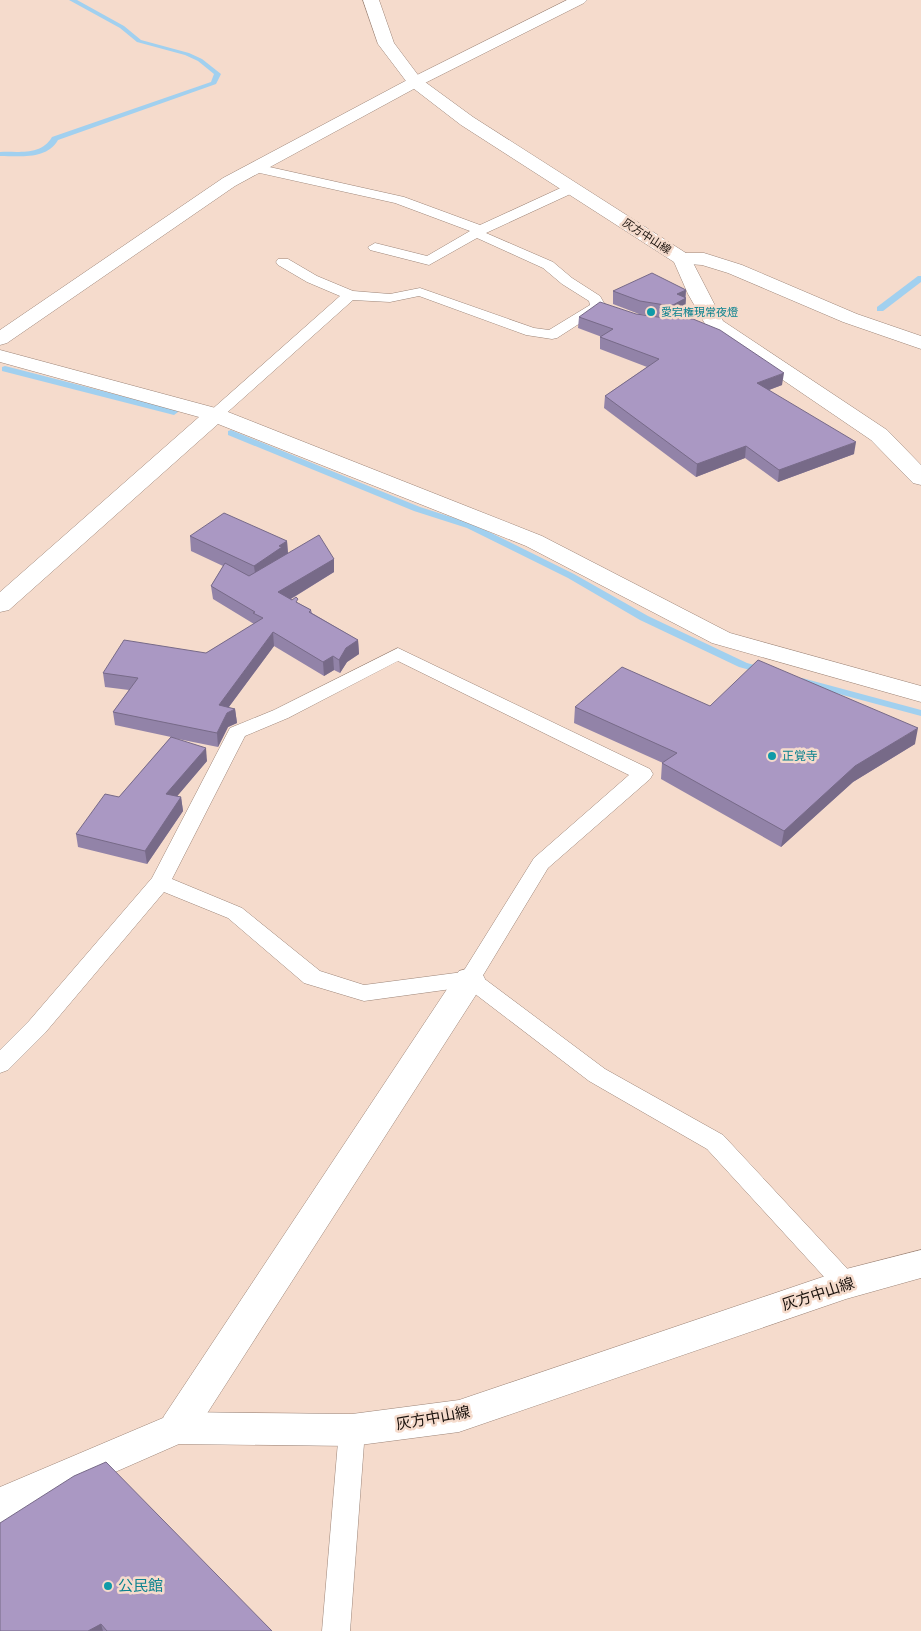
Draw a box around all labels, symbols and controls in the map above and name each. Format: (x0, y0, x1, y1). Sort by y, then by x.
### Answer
street label: 灰方中山線 (620, 215, 674, 257)
place label: 愛宕権現常夜燈 (661, 305, 738, 319)
marker: 愛宕権現常夜燈 (645, 306, 657, 318)
place label: 正覚寺 (782, 748, 818, 764)
marker: 正覚寺 (766, 750, 778, 762)
street label: 灰方中山線 (779, 1273, 857, 1315)
street label: 灰方中山線 (394, 1402, 472, 1434)
place label: 公民館 (118, 1576, 163, 1596)
marker: 公民館 (102, 1580, 114, 1592)

